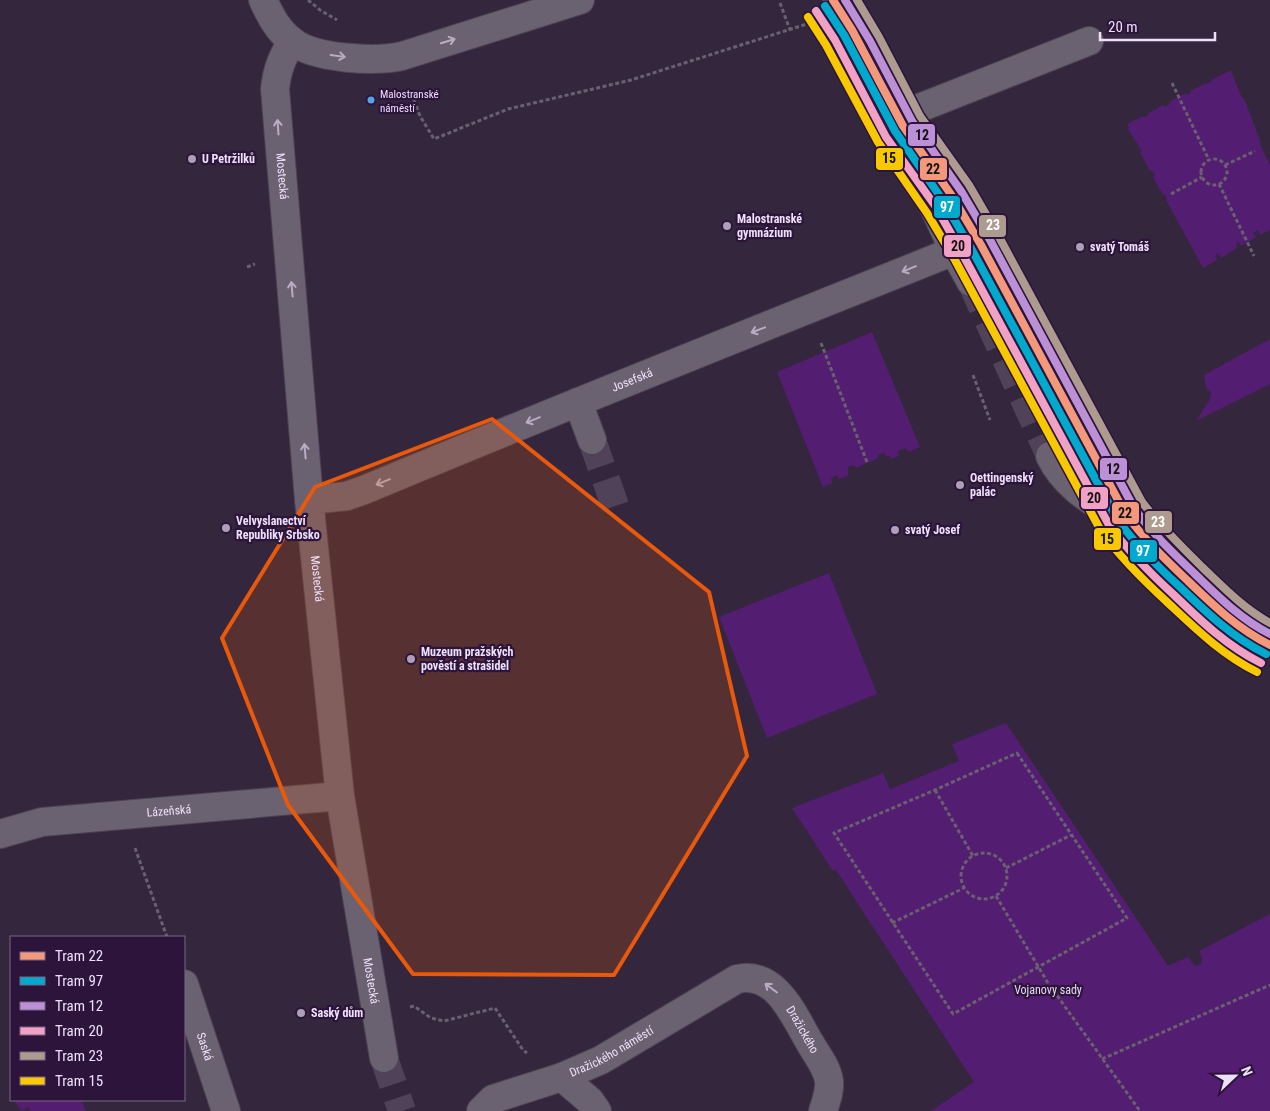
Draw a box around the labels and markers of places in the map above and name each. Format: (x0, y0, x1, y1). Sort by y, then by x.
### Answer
place label: Malostranské náměstí (380, 88, 439, 115)
marker: Malostranské náměstí (366, 95, 376, 105)
place label: U Petržilků (202, 152, 255, 166)
marker: U Petržilků (186, 153, 198, 165)
place label: Malostranské gymnázium (737, 212, 802, 240)
marker: Malostranské gymnázium (721, 220, 733, 232)
place label: svatý Tomáš (1090, 240, 1150, 254)
marker: svatý Tomáš (1074, 241, 1086, 253)
place label: Oettingenský palác (970, 471, 1034, 499)
marker: Oettingenský palác (954, 479, 966, 491)
place label: Velvyslanectví Republiky Srbsko (236, 514, 320, 542)
marker: Velvyslanectví Republiky Srbsko (220, 522, 232, 534)
place label: svatý Josef (905, 523, 960, 537)
marker: svatý Josef (889, 524, 901, 536)
place label: Muzeum pražských pověstí a strašidel (421, 645, 513, 673)
marker: Muzeum pražských pověstí a strašidel (405, 653, 417, 665)
place label: Saský dům (311, 1006, 363, 1020)
marker: Saský dům (295, 1007, 307, 1019)

